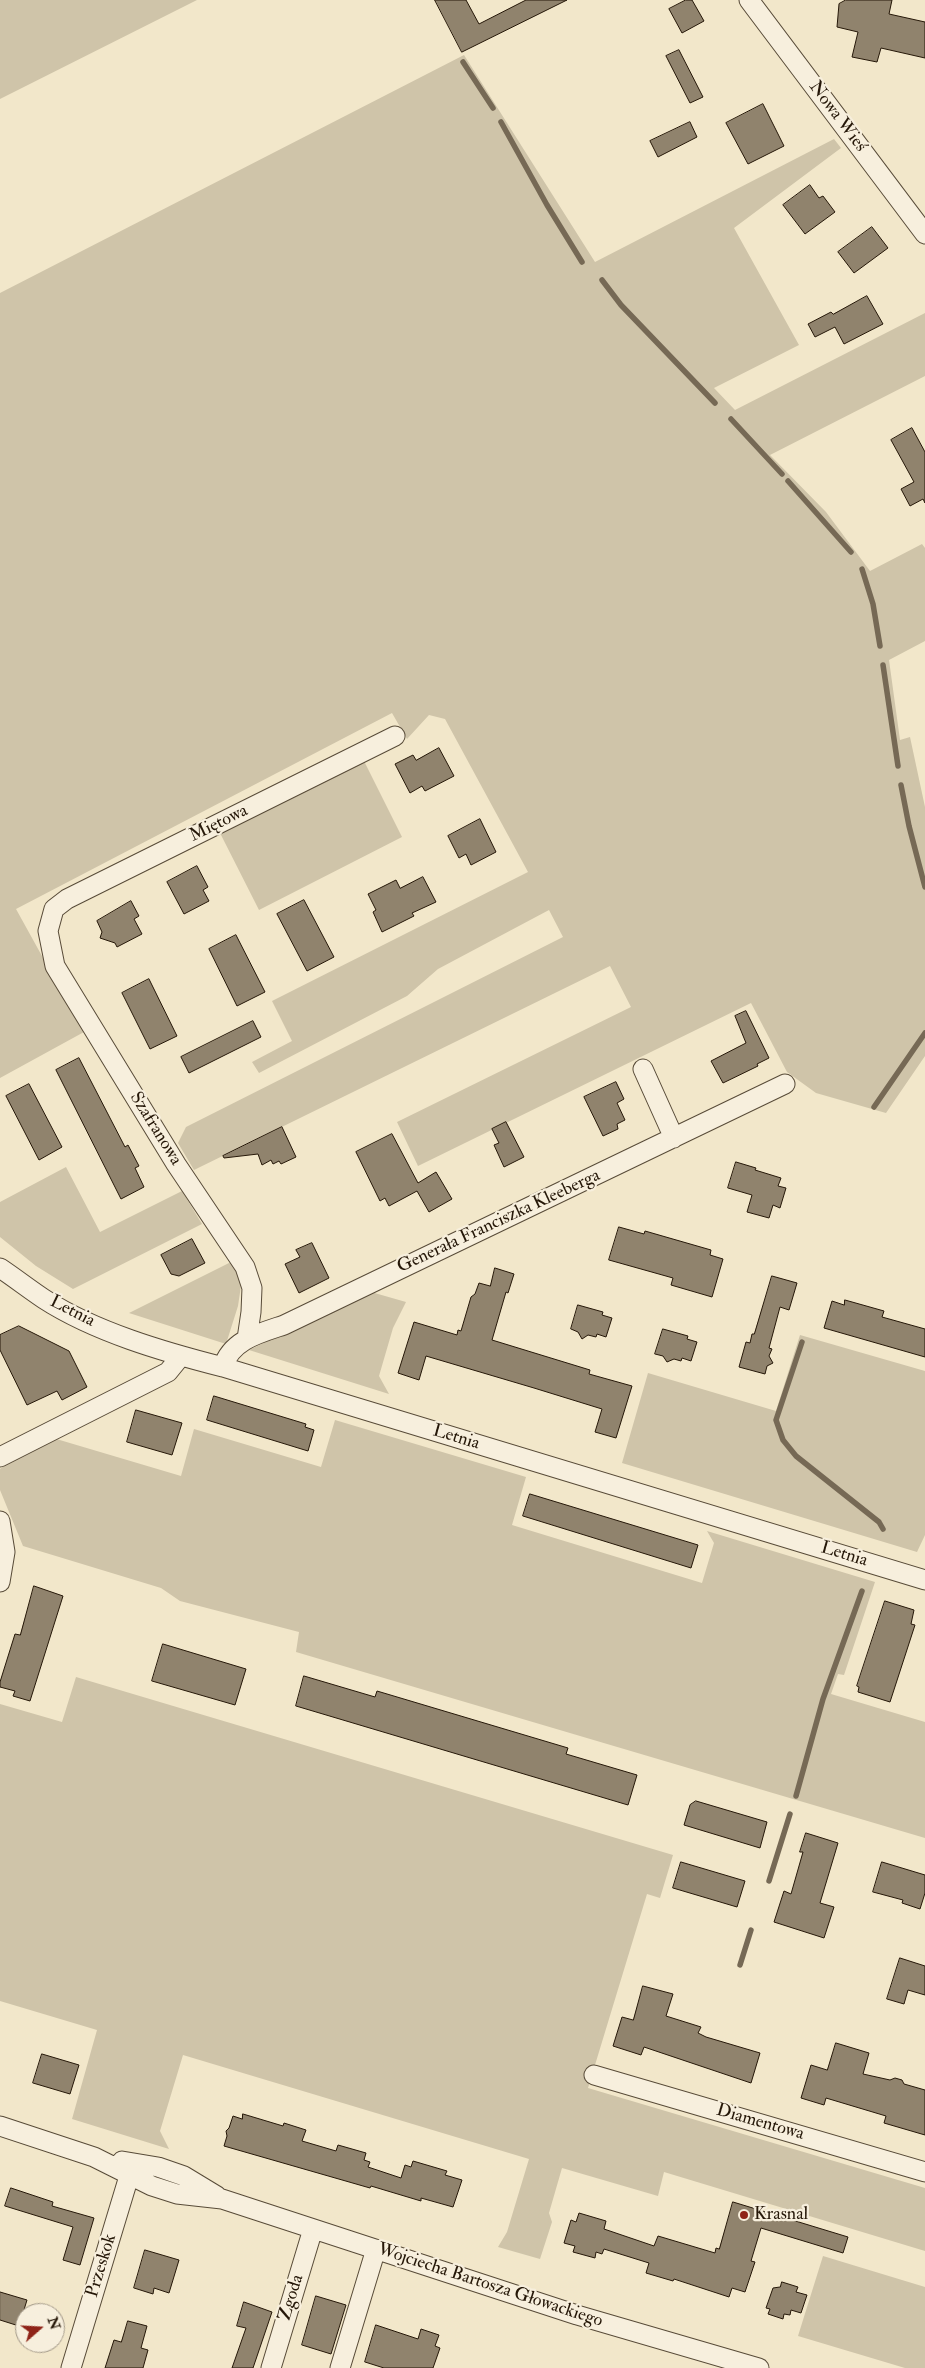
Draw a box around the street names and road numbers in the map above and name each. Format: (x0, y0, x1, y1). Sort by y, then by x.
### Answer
street label: Nowa Wieś (803, 77, 871, 157)
street label: Miętowa (186, 801, 252, 847)
street label: Szafranowa (124, 1088, 186, 1170)
street label: Generała Franciszka Kleeberga (394, 1165, 604, 1279)
street label: Letnia (46, 1292, 98, 1332)
street label: Letnia (430, 1421, 482, 1455)
street label: Letnia (818, 1538, 870, 1572)
street label: Diamentowa (714, 2100, 806, 2146)
street label: Przeskok (82, 2232, 122, 2300)
street label: Wojciecha Bartosza Głowackiego (375, 2239, 605, 2333)
street label: Zgoda (275, 2272, 309, 2324)

